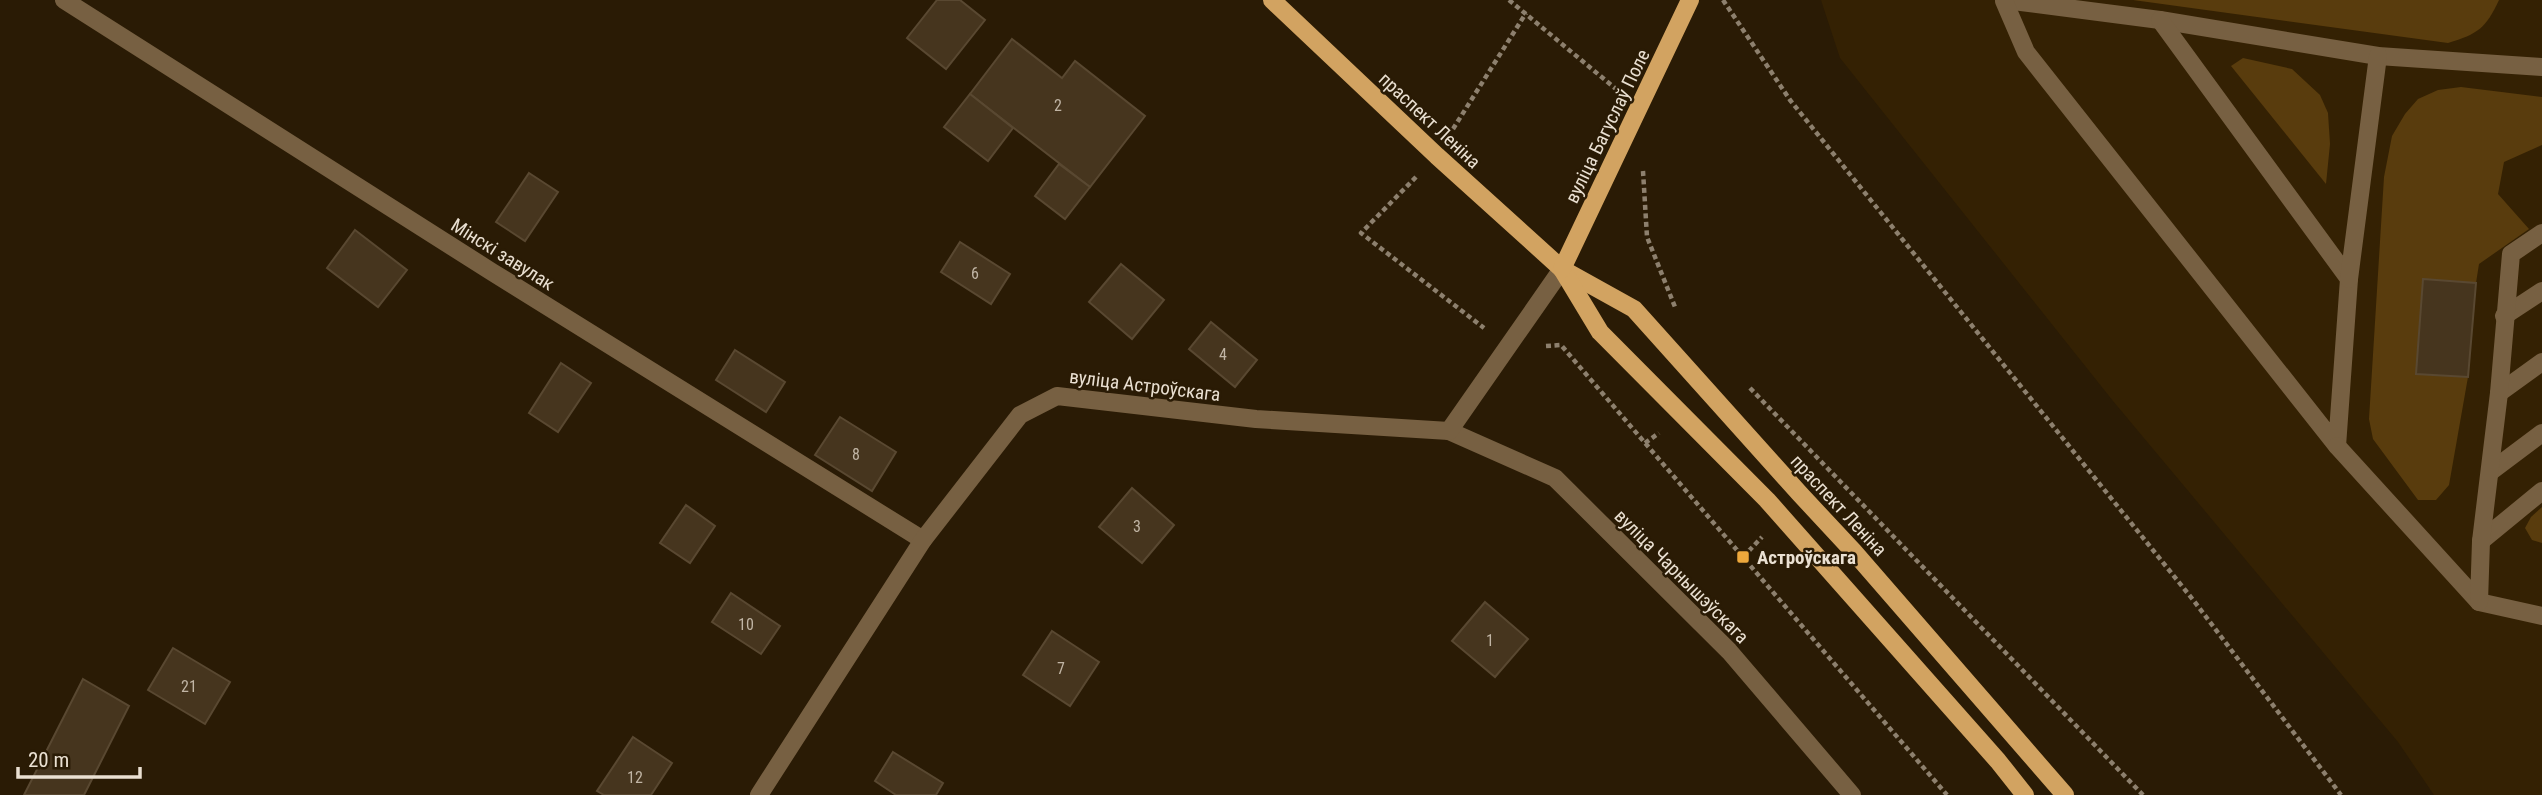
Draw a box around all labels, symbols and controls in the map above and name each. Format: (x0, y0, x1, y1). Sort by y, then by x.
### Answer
street label: вуліца Багуслаў Поле (1560, 45, 1655, 207)
street label: праспект Леніна (1374, 67, 1485, 173)
house number: 2 (1054, 96, 1062, 115)
street label: Мінскі завулак (447, 214, 559, 295)
house number: 6 (971, 264, 979, 283)
house number: 4 (1219, 345, 1227, 364)
street label: вуліца Астроўскага (1068, 365, 1222, 406)
house number: 8 (852, 445, 860, 464)
street label: праспект Леніна (1786, 450, 1892, 561)
street label: вуліца Чарнышэўскага (1610, 505, 1753, 648)
house number: 3 (1133, 517, 1141, 536)
place label: Астроўскага (1757, 546, 1856, 569)
marker: Астроўскага (1735, 549, 1751, 565)
house number: 10 (738, 615, 754, 634)
house number: 1 (1486, 631, 1494, 650)
house number: 7 (1057, 659, 1065, 678)
house number: 21 (181, 677, 197, 696)
scale bar (18, 736, 140, 780)
text: 20 m (28, 748, 69, 772)
house number: 12 (627, 768, 643, 787)

